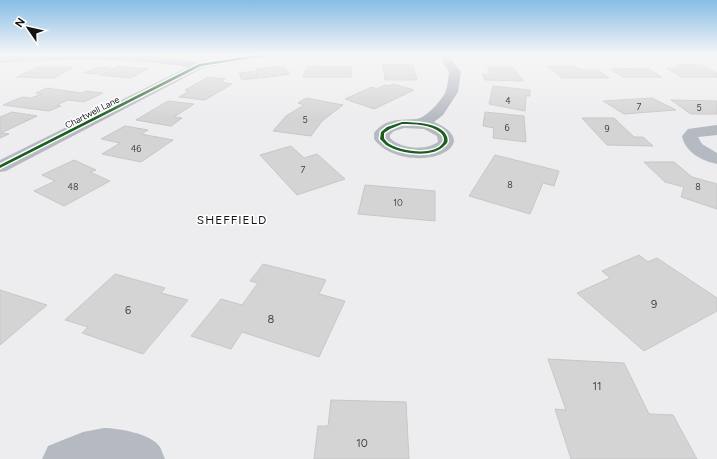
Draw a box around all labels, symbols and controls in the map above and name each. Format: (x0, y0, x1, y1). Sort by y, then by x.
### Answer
north arrow (8, 8, 48, 48)
text: N (12, 16, 28, 30)
street label: Chartwell Lane (63, 93, 121, 130)
house number: 4 (505, 95, 511, 106)
house number: 7 (637, 101, 642, 112)
house number: 5 (696, 102, 702, 113)
house number: 5 (302, 114, 308, 125)
house number: 6 (504, 122, 510, 133)
house number: 9 (604, 123, 610, 134)
house number: 46 (131, 143, 141, 154)
house number: 7 (301, 164, 306, 175)
house number: 8 (507, 179, 513, 190)
house number: 48 (67, 181, 79, 192)
house number: 8 (695, 181, 701, 192)
house number: 10 (393, 197, 403, 208)
district label: SHEFFIELD (197, 213, 267, 227)
house number: 9 (651, 298, 657, 311)
house number: 6 (125, 304, 131, 317)
house number: 8 (268, 313, 275, 326)
house number: 11 (592, 380, 602, 393)
house number: 10 (356, 437, 368, 450)

